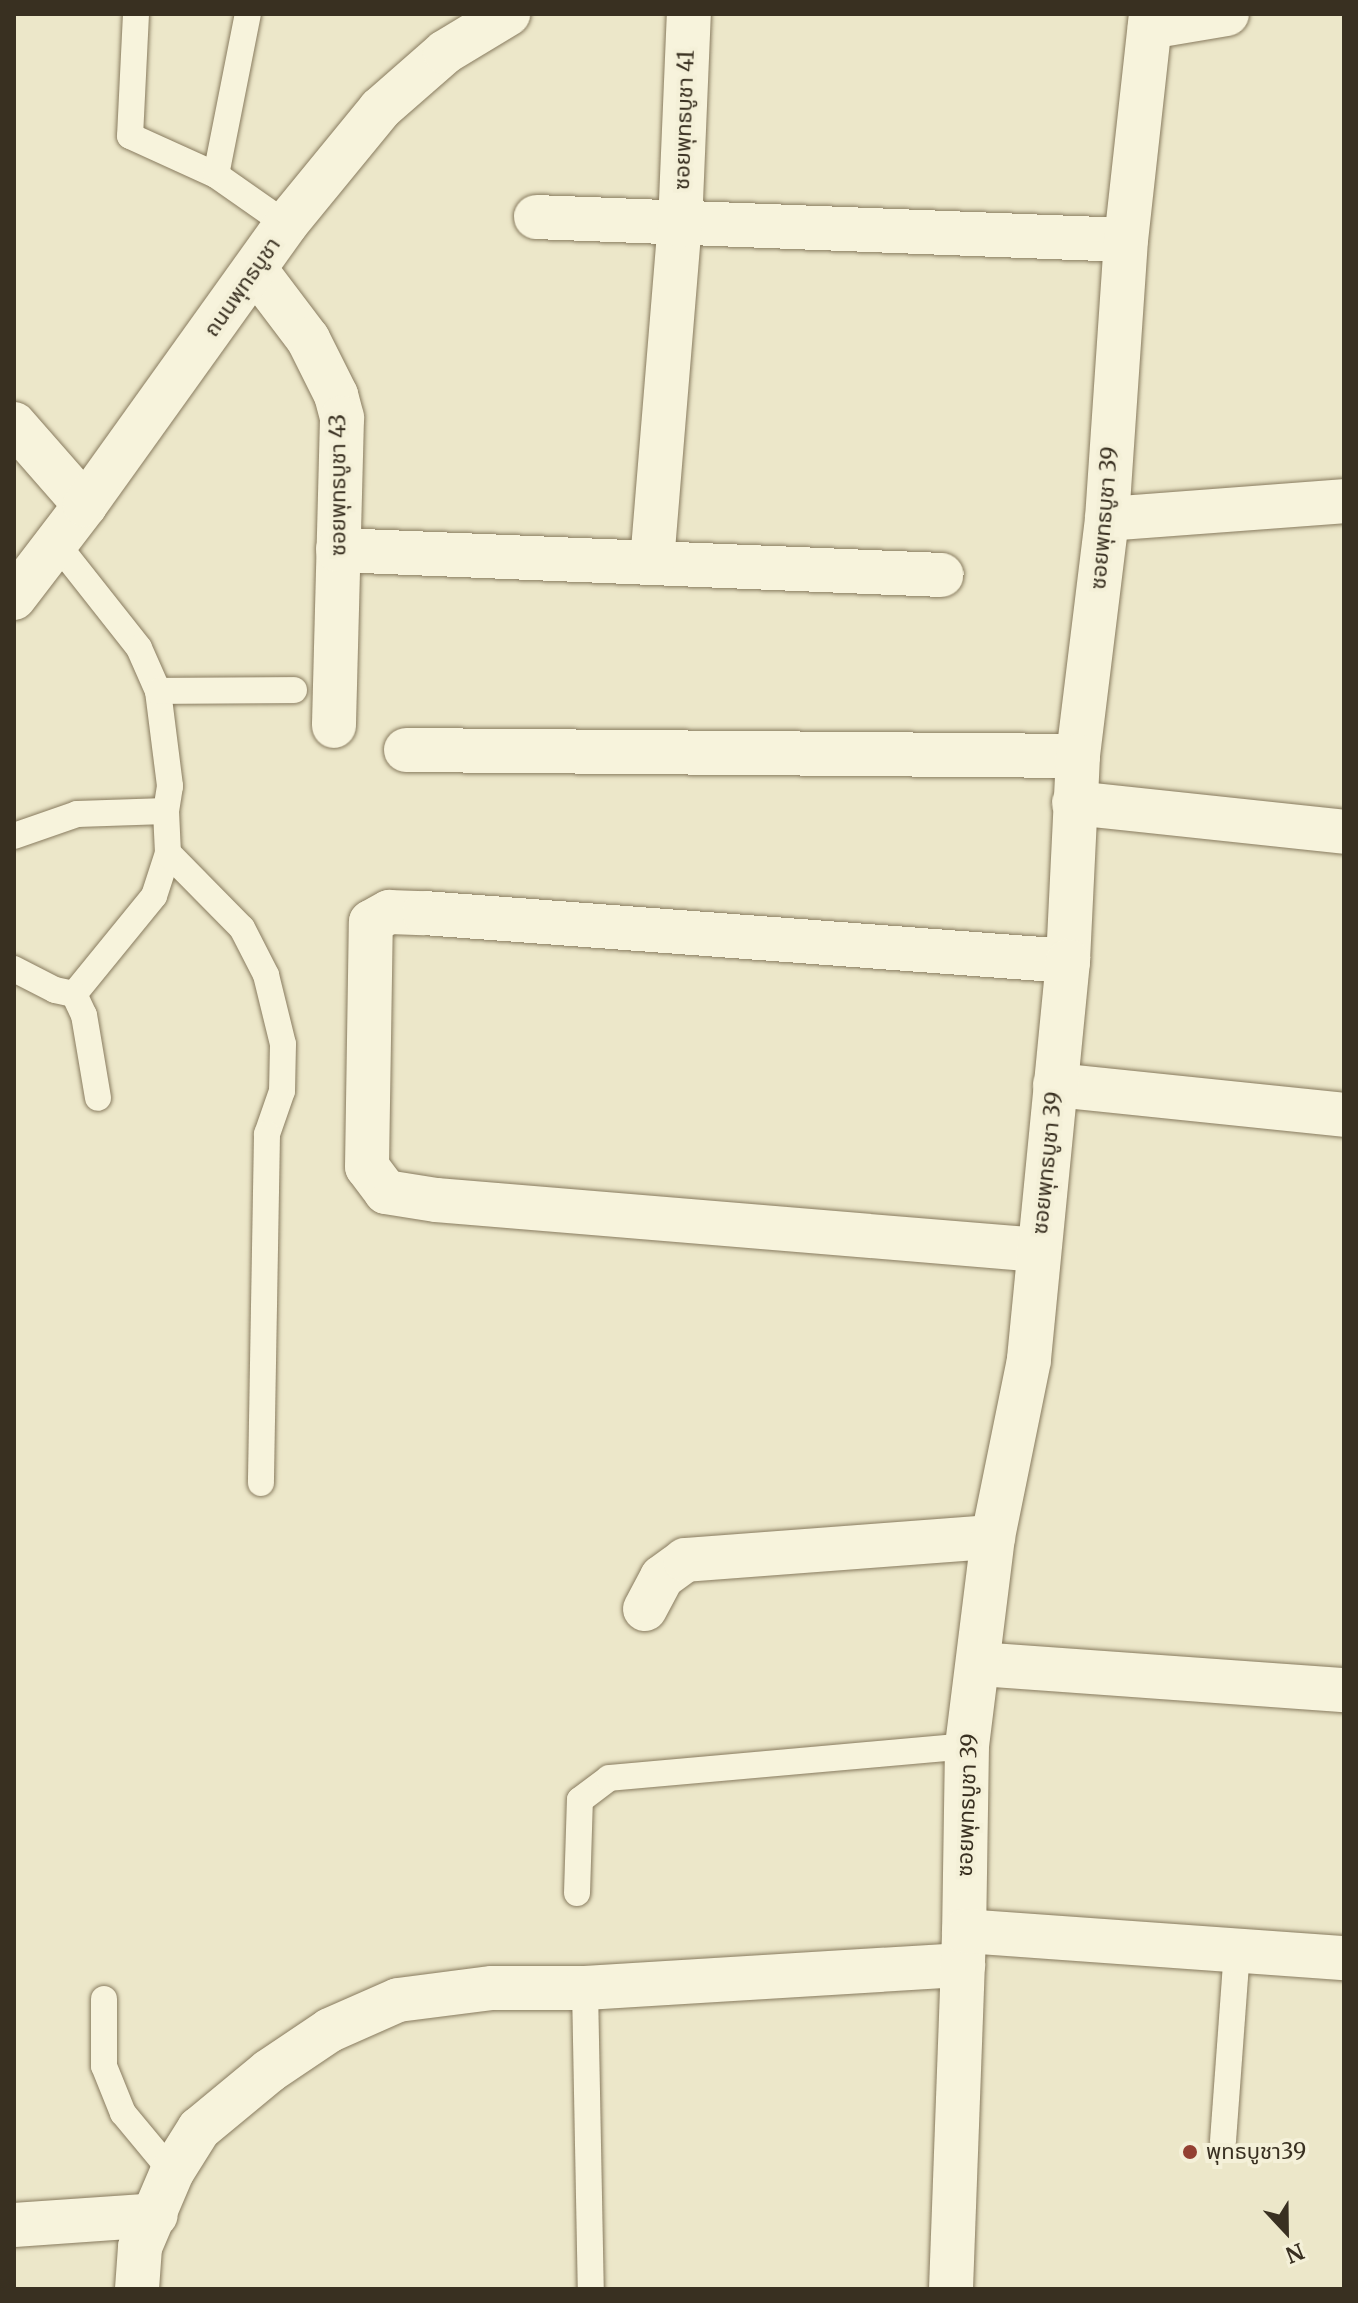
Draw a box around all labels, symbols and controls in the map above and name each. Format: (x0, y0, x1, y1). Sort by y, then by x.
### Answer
street label: ซอยพุทธบูชา 41 (668, 50, 700, 190)
street label: ถนนพุทธบูชา (198, 232, 286, 342)
street label: ซอยพุทธบูชา 43 (325, 414, 351, 556)
street label: ซอยพุทธบูชา 39 (1085, 445, 1123, 591)
street label: ซอยพุทธบูชา 39 (1026, 1090, 1068, 1236)
street label: ซอยพุทธบูชา 39 (951, 1733, 983, 1877)
place label: พุทธบูชา39 (1206, 2139, 1306, 2165)
marker: พุทธบูชา39 (1181, 2143, 1199, 2161)
north arrow (1246, 2191, 1326, 2271)
text: N (1282, 2237, 1308, 2269)

